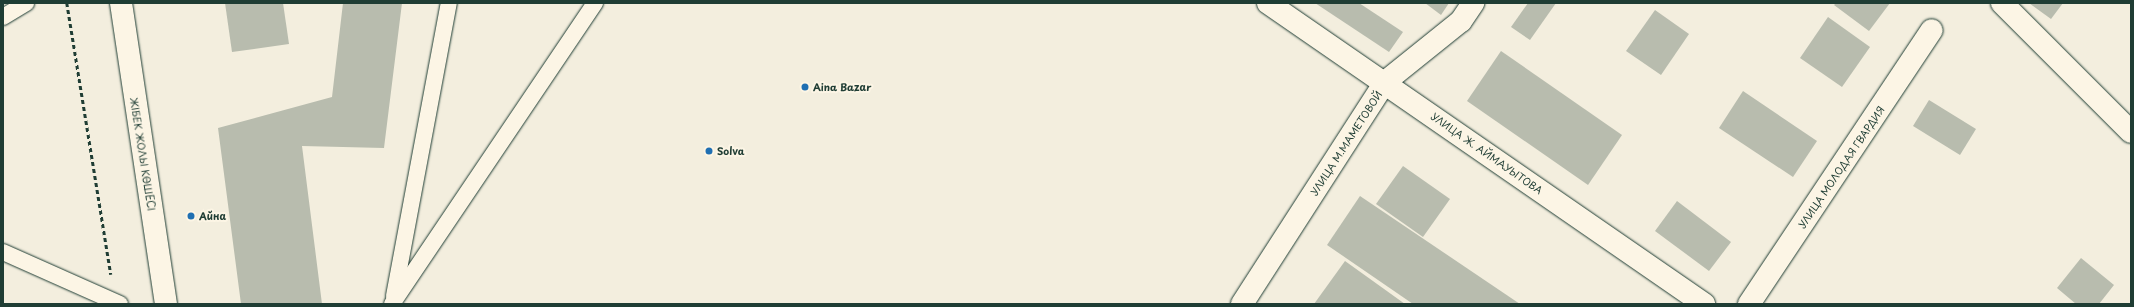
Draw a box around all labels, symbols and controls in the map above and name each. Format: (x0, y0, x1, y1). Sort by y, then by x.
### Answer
place label: Aina Bazar (813, 81, 872, 93)
marker: Aina Bazar (800, 82, 810, 92)
street label: УЛИЦА М.МАМЕТОВОЙ (1308, 88, 1384, 198)
street label: ЖІБЕК ЖОЛЫ КӨШЕСІ (128, 97, 158, 211)
street label: УЛИЦА МОЛОДАЯ ГВАРДИЯ (1795, 103, 1887, 231)
street label: УЛИЦА Ж. АЙМАУЫТОВА (1429, 110, 1545, 196)
place label: Solva (717, 145, 745, 157)
marker: Solva (704, 146, 714, 156)
place label: Айна (199, 210, 226, 222)
marker: Айна (186, 211, 196, 221)

